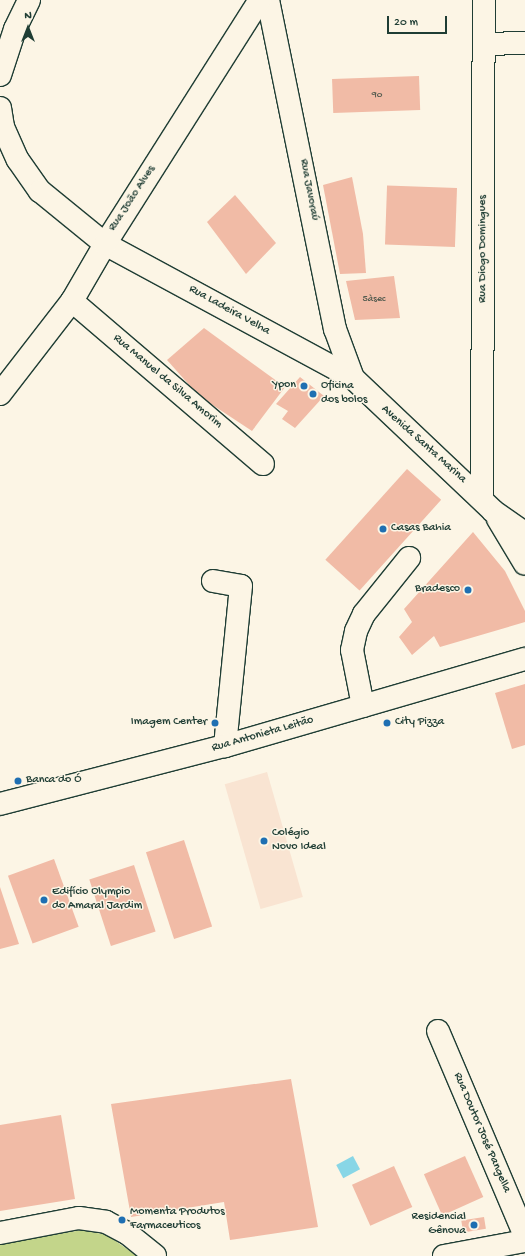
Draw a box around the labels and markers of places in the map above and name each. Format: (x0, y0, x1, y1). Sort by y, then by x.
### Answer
place label: Ypon (273, 379, 296, 393)
place label: Oficina dos bolos (321, 380, 367, 408)
marker: Ypon (299, 381, 309, 391)
marker: Oficina dos bolos (308, 389, 318, 399)
place label: Casas Bahia (391, 522, 451, 536)
marker: Casas Bahia (378, 524, 388, 534)
place label: Bradesco (415, 583, 460, 597)
marker: Bradesco (463, 585, 473, 595)
place label: Imagem Center (131, 716, 207, 730)
place label: City Pizza (395, 716, 444, 730)
marker: Imagem Center (210, 718, 220, 728)
marker: City Pizza (382, 718, 392, 728)
place label: Banca do Ó (26, 774, 81, 788)
marker: Banca do Ó (13, 776, 23, 786)
place label: Colégio Novo Ideal (272, 827, 326, 855)
marker: Colégio Novo Ideal (259, 836, 269, 846)
place label: Edifício Olympio do Amaral Jardim (52, 886, 142, 914)
marker: Edifício Olympio do Amaral Jardim (39, 895, 49, 905)
place label: Momenta Produtos Farmaceuticos (130, 1206, 225, 1234)
place label: Residencial Gênova (412, 1211, 466, 1239)
marker: Momenta Produtos Farmaceuticos (117, 1215, 127, 1225)
marker: Residencial Gênova (469, 1220, 479, 1230)

